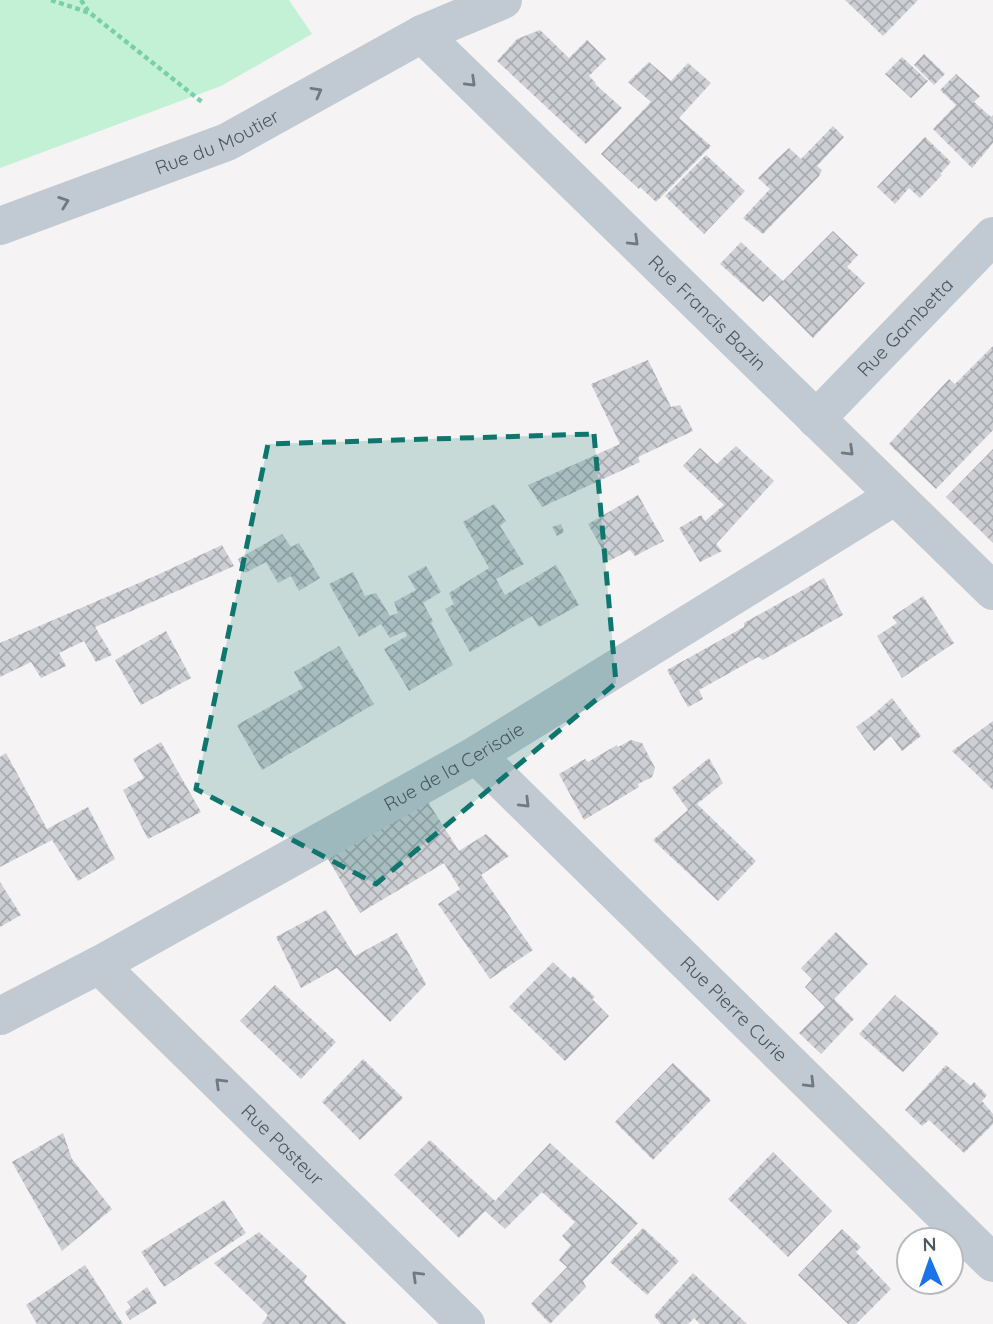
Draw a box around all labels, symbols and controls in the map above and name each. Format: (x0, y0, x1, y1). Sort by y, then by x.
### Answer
one-way arrow (463, 73, 476, 86)
one-way arrow (310, 87, 322, 100)
street label: Rue du Moutier (152, 103, 284, 180)
one-way arrow (57, 196, 69, 210)
one-way arrow (625, 232, 638, 245)
street label: Rue Francis Bazin (644, 250, 772, 376)
street label: Rue Gambetta (852, 273, 958, 381)
one-way arrow (841, 443, 853, 455)
street label: Rue de la Cerisaie (379, 716, 528, 816)
one-way arrow (517, 794, 530, 807)
street label: Rue Pierre Curie (676, 951, 793, 1067)
one-way arrow (801, 1074, 814, 1087)
one-way arrow (215, 1078, 228, 1091)
street label: Rue Pasteur (236, 1099, 330, 1191)
north arrow (895, 1226, 965, 1296)
text: N (922, 1232, 937, 1256)
one-way arrow (412, 1272, 425, 1285)

